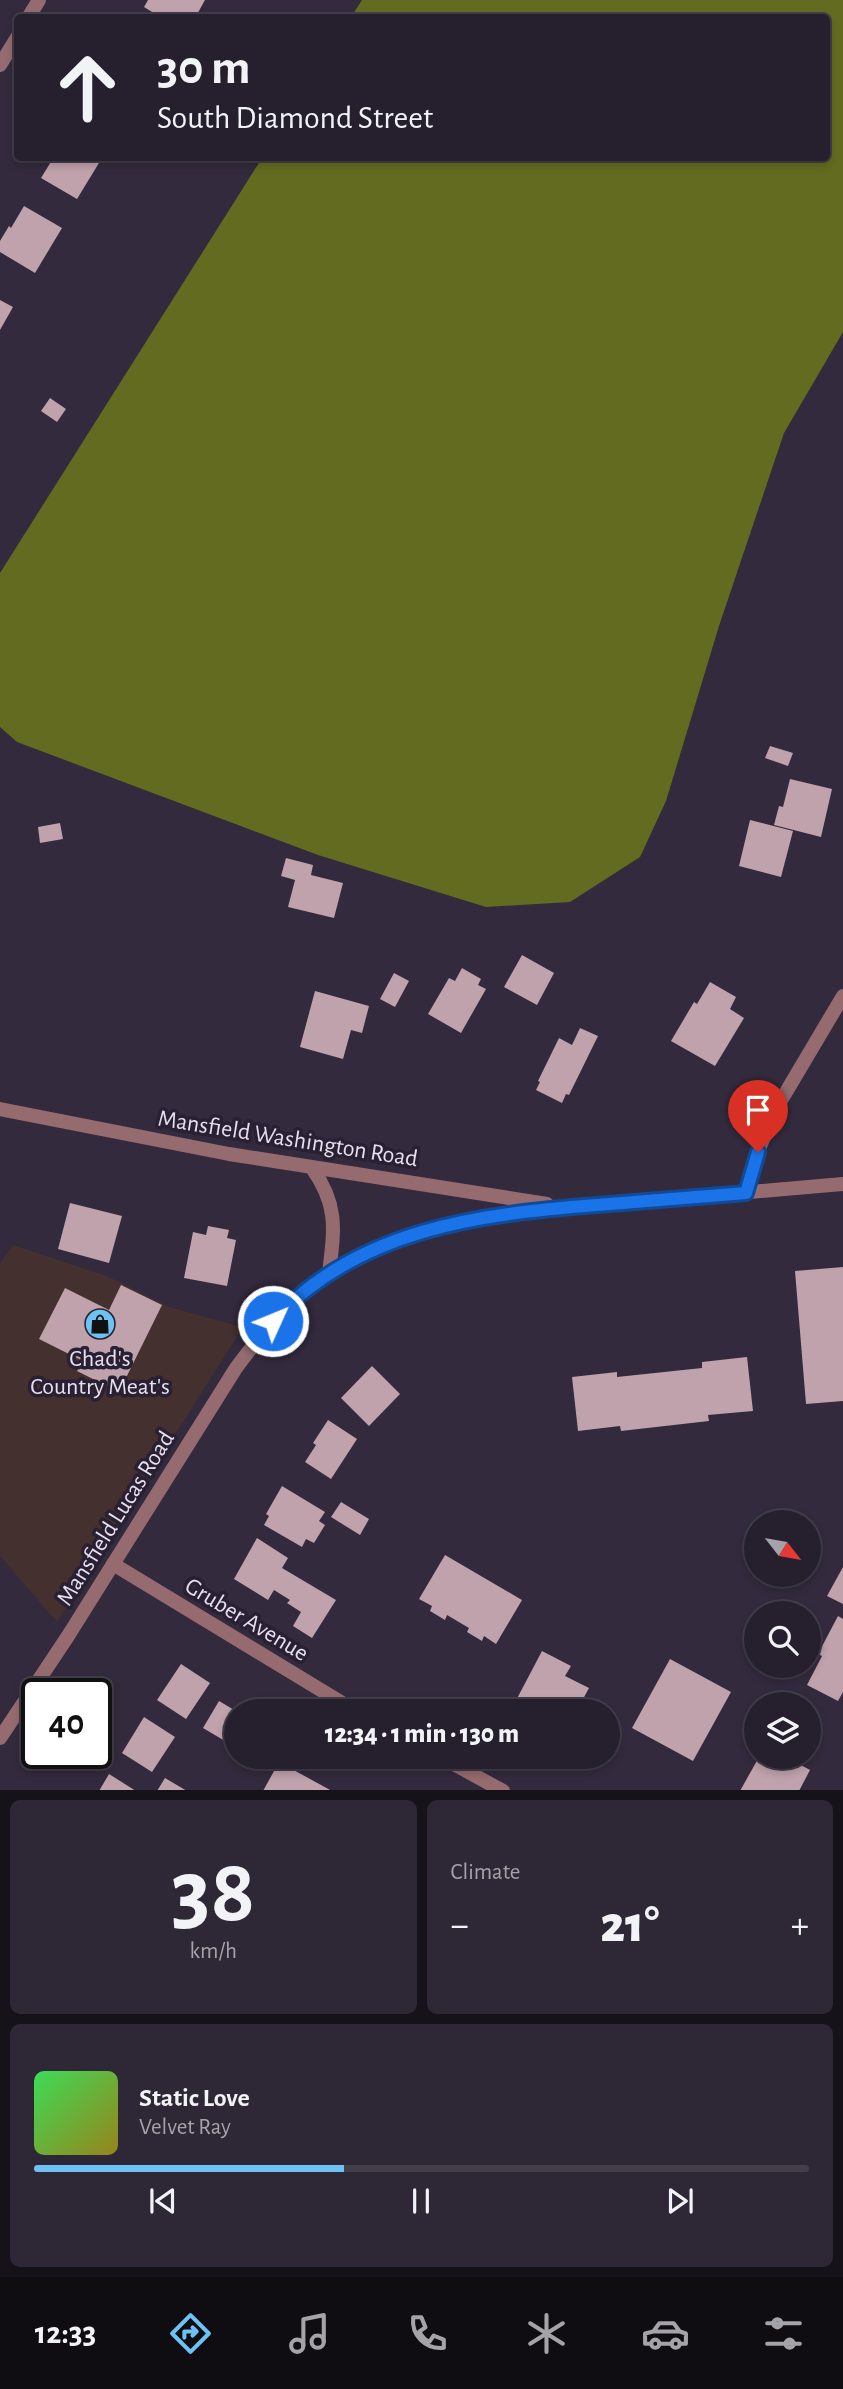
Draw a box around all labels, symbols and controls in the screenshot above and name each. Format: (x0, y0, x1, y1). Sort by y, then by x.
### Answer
icon: ahead (42, 42, 133, 133)
text: 30 m (157, 44, 251, 93)
text: South Diamond Street (157, 102, 433, 134)
pin (728, 1080, 788, 1152)
icon: arrive (739, 1091, 777, 1129)
street label: Mansfield Washington Road (156, 1107, 420, 1171)
position arrow (236, 1284, 310, 1358)
shop icon: Chad's Country Meat's (83, 1307, 117, 1341)
place label: Chad's Country Meat's (30, 1347, 170, 1399)
street label: Mansfield Lucas Road (53, 1427, 179, 1610)
north arrow (744, 1510, 821, 1587)
map controls (744, 1510, 821, 1769)
street label: Gruber Avenue (181, 1574, 312, 1666)
button: search (744, 1601, 821, 1678)
speed limit sign: 40 (21, 1678, 112, 1769)
button: layers (744, 1692, 821, 1769)
text: 12:34 · 1 min · 130 m (325, 1721, 519, 1747)
text: 38 (171, 1847, 255, 1938)
text: Climate (451, 1861, 520, 1884)
text: 21° (600, 1899, 659, 1951)
text: − (451, 1907, 469, 1945)
text: + (791, 1907, 809, 1945)
text: km/h (190, 1940, 237, 1963)
text: Static Love (139, 2085, 250, 2111)
text: Velvet Ray (139, 2116, 231, 2139)
icon: previous (144, 2182, 182, 2220)
icon: pause (402, 2182, 440, 2220)
icon: next (661, 2182, 699, 2220)
icon: directions (166, 2309, 215, 2358)
icon: music (285, 2309, 334, 2358)
icon: phone (403, 2309, 452, 2358)
icon: climate (522, 2309, 571, 2358)
icon: car (641, 2309, 690, 2358)
icon: filters (759, 2309, 808, 2358)
text: 12:33 (35, 2317, 96, 2349)

